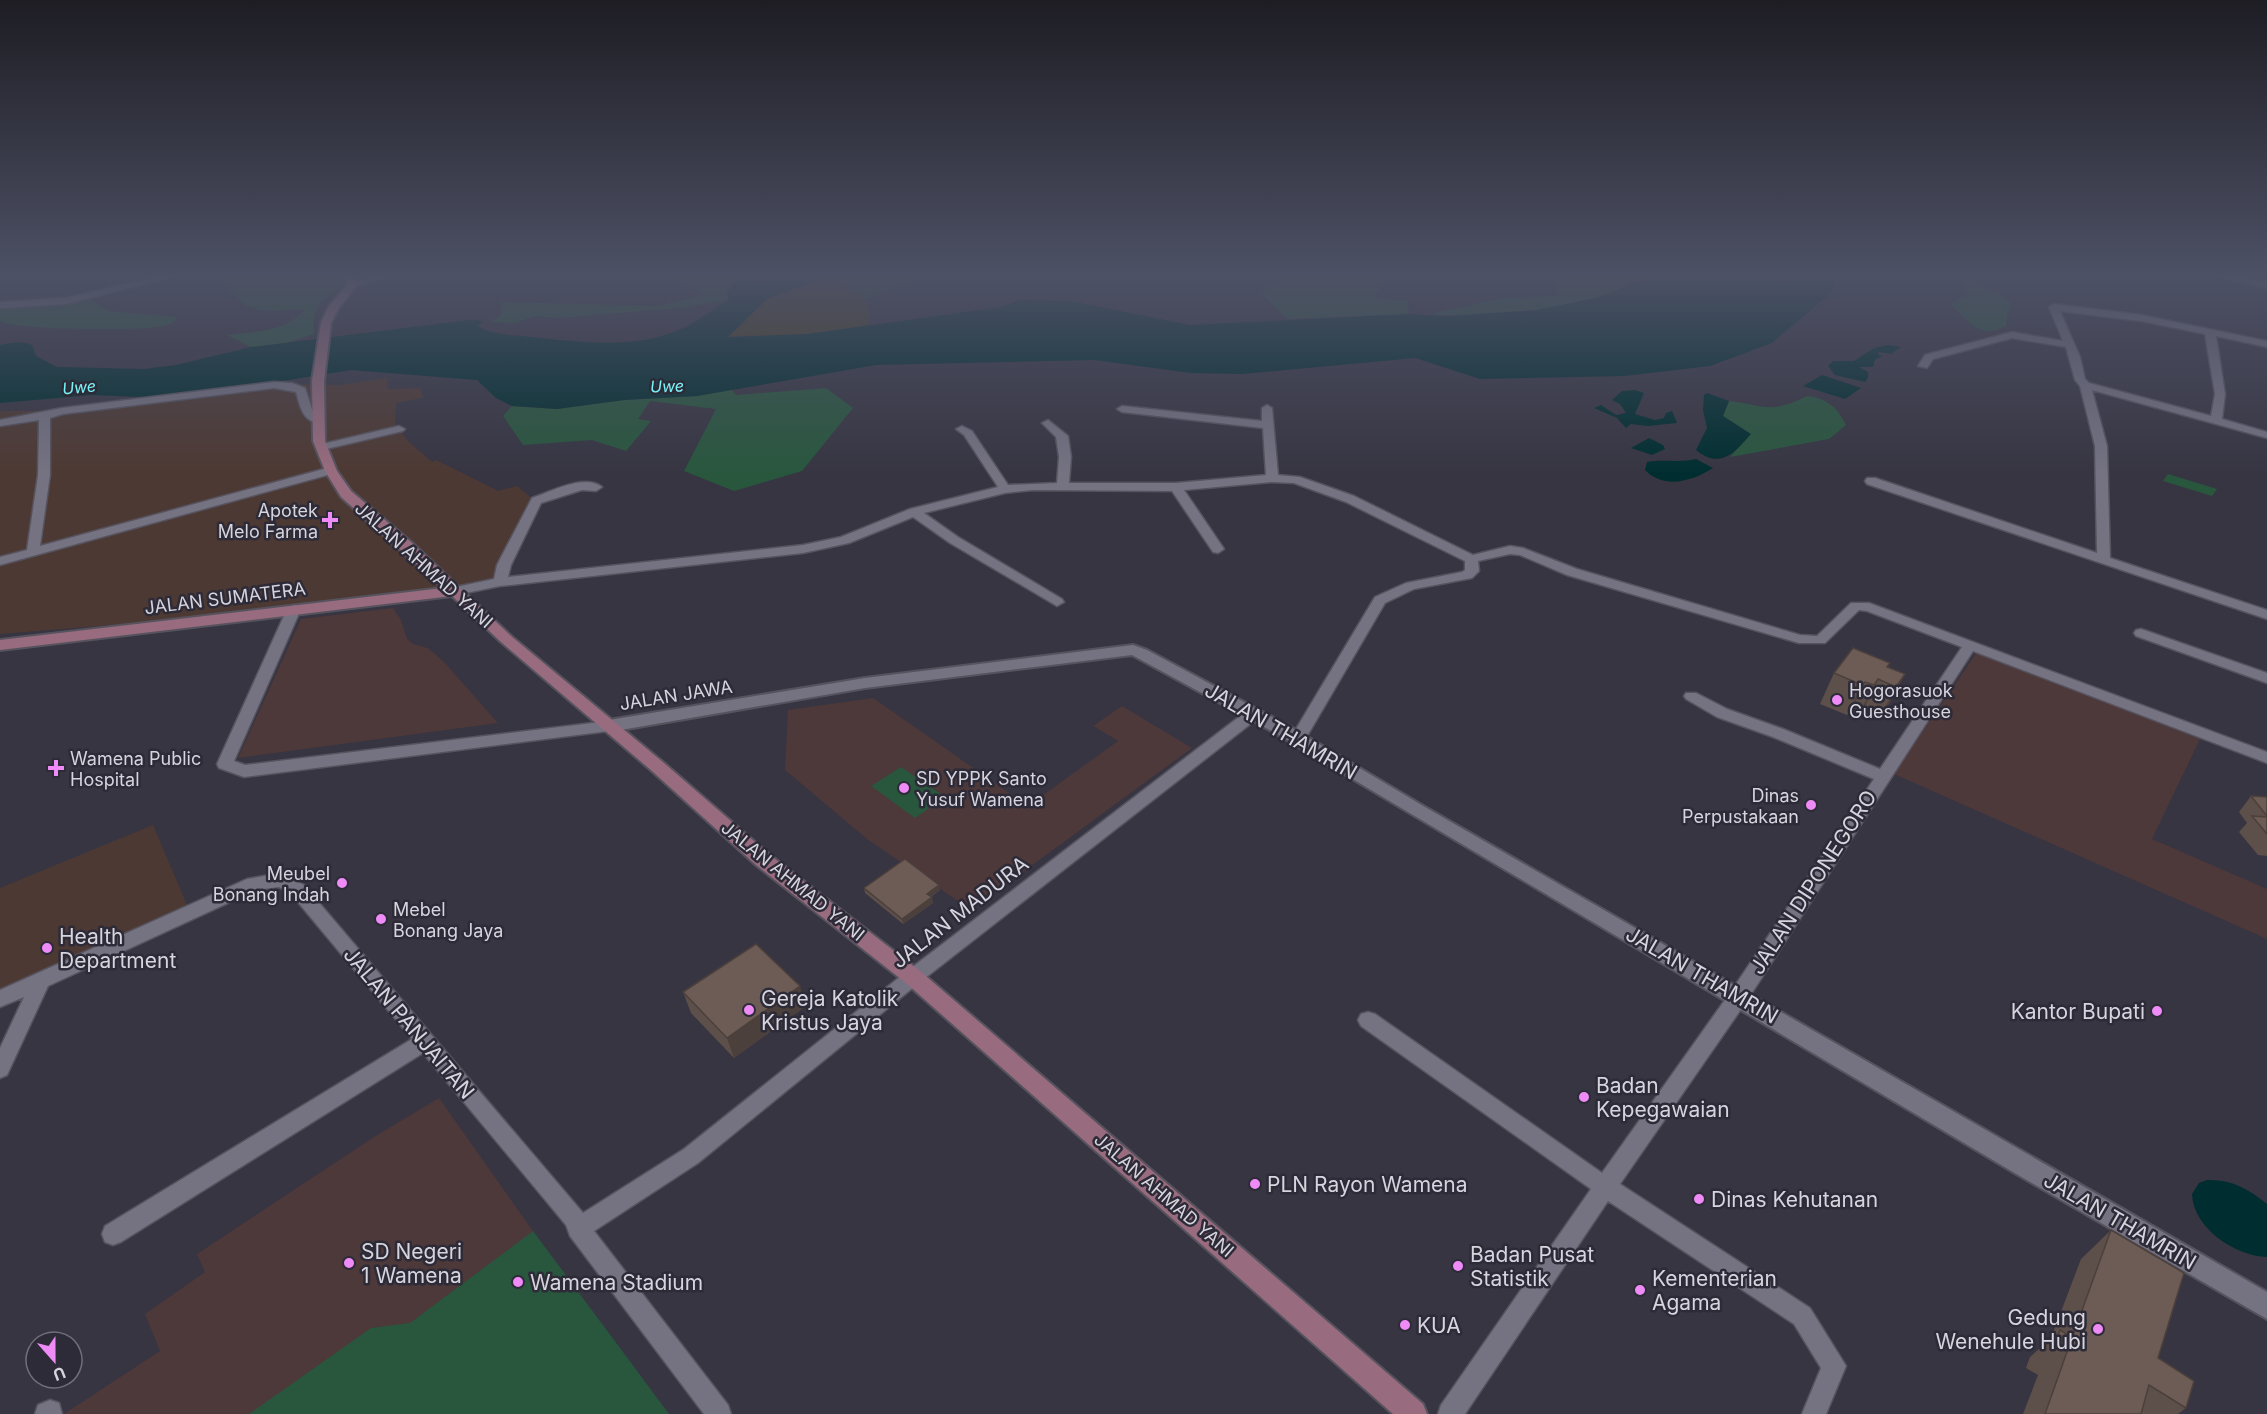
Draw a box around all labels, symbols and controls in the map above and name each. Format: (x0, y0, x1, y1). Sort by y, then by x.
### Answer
water label: Uwe (650, 375, 684, 397)
water label: Uwe (61, 376, 97, 398)
street label: JALAN AHMAD YANI (351, 498, 497, 632)
place label: Apotek Melo Farma (218, 500, 318, 542)
marker: Apotek Melo Farma (323, 513, 337, 527)
street label: JALAN SUMATERA (143, 578, 307, 618)
street label: JALAN JAWA (618, 676, 734, 714)
street label: JALAN THAMRIN (1200, 677, 1362, 785)
place label: Hogorasuok Guesthouse (1849, 680, 1953, 722)
marker: Hogorasuok Guesthouse (1830, 693, 1844, 707)
place label: Wamena Public Hospital (70, 748, 201, 790)
marker: Wamena Public Hospital (47, 759, 65, 777)
place label: SD YPPK Santo Yusuf Wamena (916, 768, 1047, 810)
marker: SD YPPK Santo Yusuf Wamena (897, 781, 911, 795)
place label: Dinas Perpustakaan (1682, 785, 1799, 827)
street label: JALAN DIPONEGORO (1744, 785, 1882, 979)
marker: Dinas Perpustakaan (1804, 798, 1818, 812)
street label: JALAN AHMAD YANI (717, 817, 869, 945)
street label: JALAN MADURA (887, 851, 1033, 973)
place label: Meubel Bonang Indah (213, 863, 330, 905)
marker: Meubel Bonang Indah (335, 876, 349, 890)
place label: Mebel Bonang Jaya (393, 899, 503, 941)
marker: Mebel Bonang Jaya (374, 912, 388, 926)
street label: JALAN THAMRIN (1621, 921, 1783, 1029)
place label: Health Department (59, 924, 176, 973)
marker: Health Department (40, 941, 54, 955)
street label: JALAN PANJAITAN (338, 942, 480, 1104)
place label: Gereja Katolik Kristus Jaya (761, 986, 899, 1035)
place label: Kantor Bupati (2011, 999, 2145, 1024)
marker: Gereja Katolik Kristus Jaya (742, 1003, 756, 1017)
marker: Kantor Bupati (2150, 1004, 2164, 1018)
place label: Badan Kepegawaian (1596, 1073, 1730, 1122)
marker: Badan Kepegawaian (1577, 1090, 1591, 1104)
street label: JALAN AHMAD YANI (1090, 1129, 1238, 1261)
street label: JALAN THAMRIN (2039, 1167, 2201, 1275)
place label: PLN Rayon Wamena (1267, 1172, 1467, 1197)
marker: PLN Rayon Wamena (1248, 1177, 1262, 1191)
place label: Dinas Kehutanan (1711, 1187, 1878, 1212)
marker: Dinas Kehutanan (1692, 1192, 1706, 1206)
place label: SD Negeri 1 Wamena (361, 1239, 462, 1288)
place label: Badan Pusat Statistik (1470, 1242, 1594, 1291)
marker: SD Negeri 1 Wamena (342, 1256, 356, 1270)
marker: Badan Pusat Statistik (1451, 1259, 1465, 1273)
place label: Kementerian Agama (1652, 1266, 1777, 1315)
place label: Wamena Stadium (530, 1270, 703, 1295)
marker: Wamena Stadium (511, 1275, 525, 1289)
marker: Kementerian Agama (1633, 1283, 1647, 1297)
place label: Gedung Wenehule Hubi (1935, 1305, 2086, 1354)
place label: KUA (1417, 1313, 1461, 1338)
marker: KUA (1398, 1318, 1412, 1332)
marker: Gedung Wenehule Hubi (2091, 1322, 2105, 1336)
north arrow (24, 1330, 84, 1390)
text: U (50, 1363, 68, 1385)

